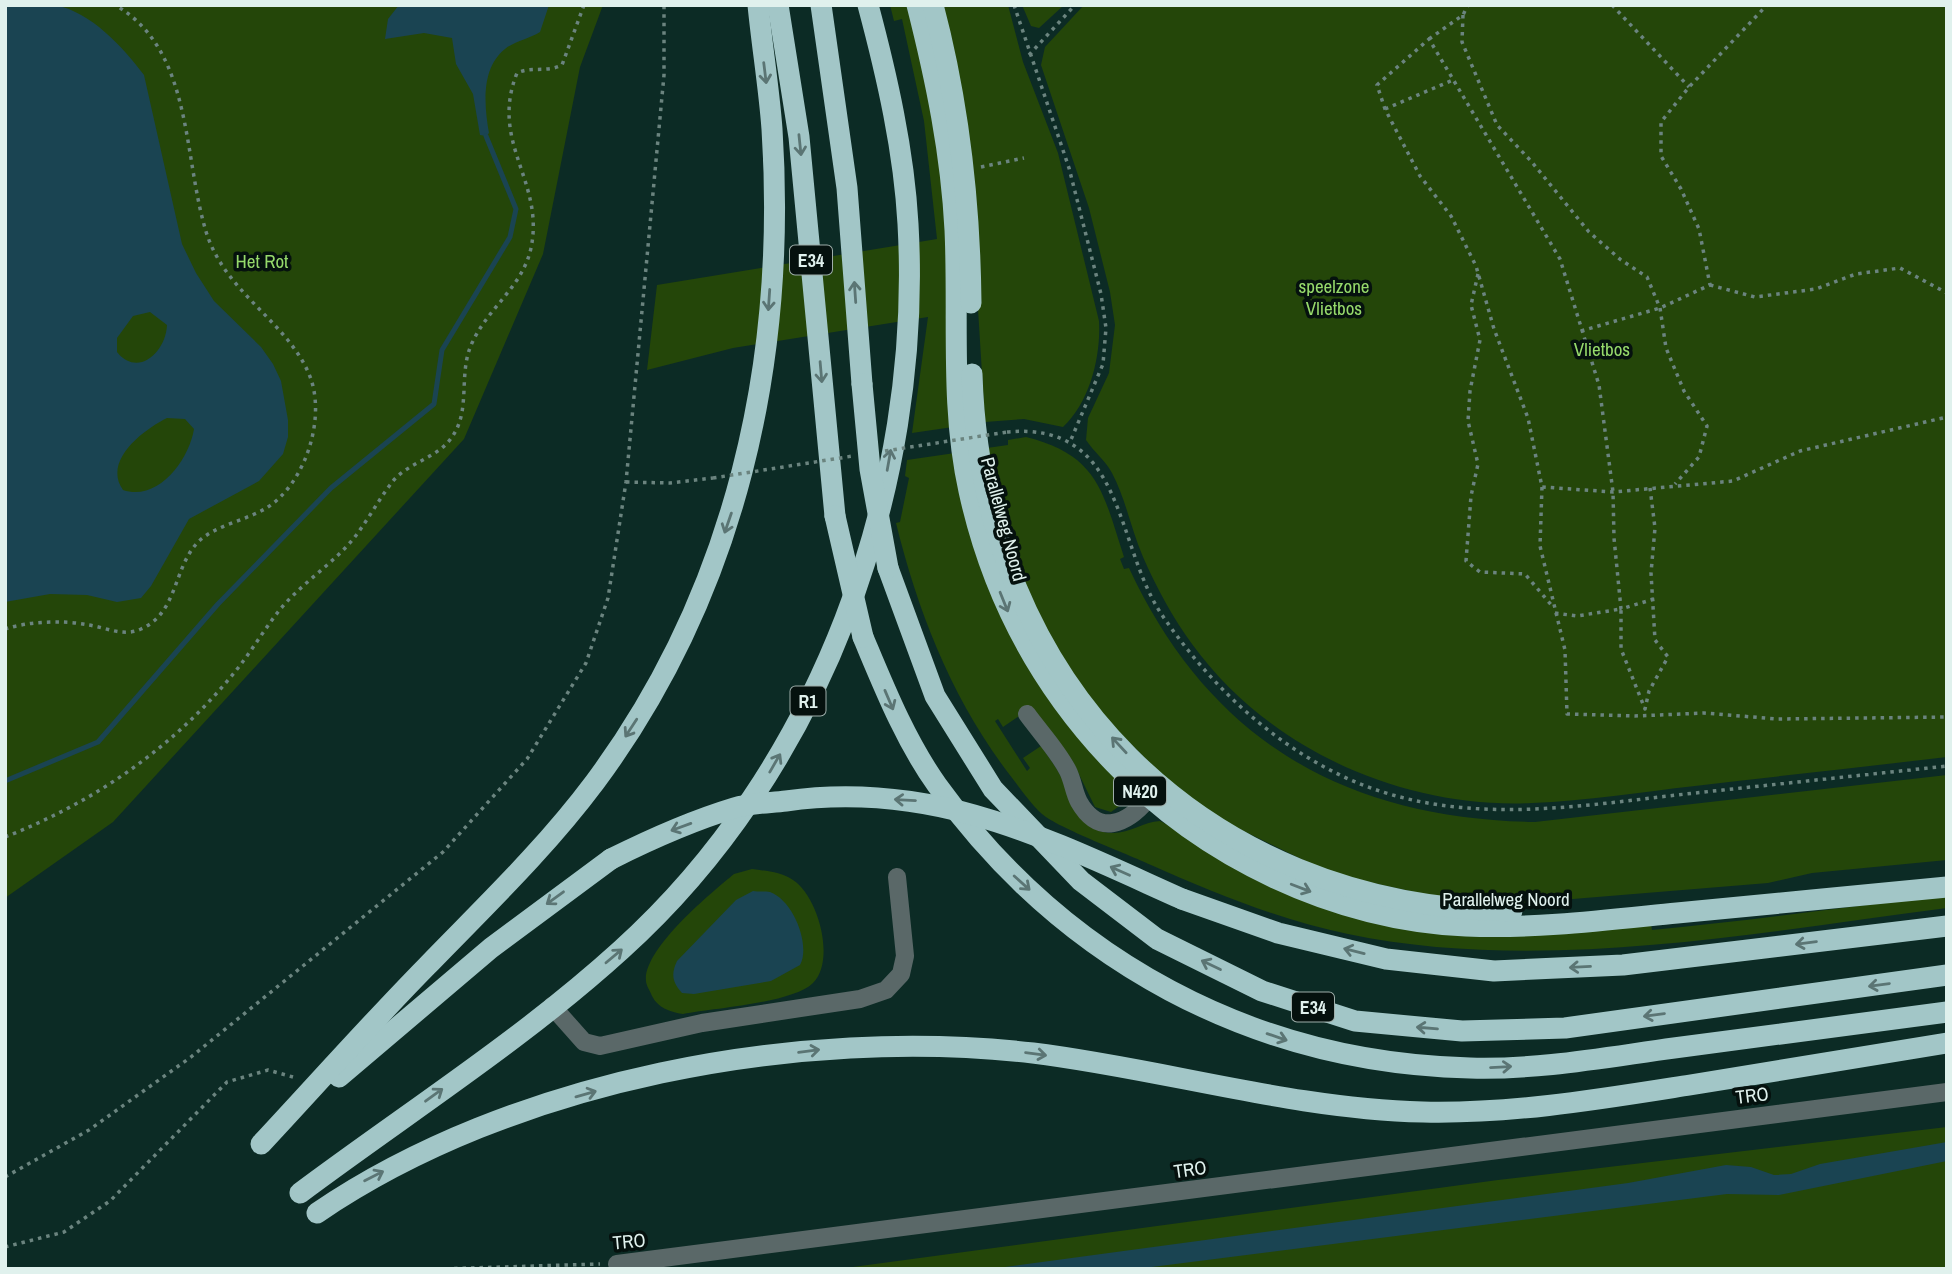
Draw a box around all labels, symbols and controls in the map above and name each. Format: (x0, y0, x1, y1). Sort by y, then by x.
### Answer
one-way arrow (759, 61, 772, 84)
one-way arrow (793, 134, 806, 156)
road number: E34 (790, 246, 832, 274)
park label: Het Rot (236, 248, 289, 274)
park label: speelzone Vlietbos (1298, 273, 1370, 321)
one-way arrow (848, 281, 861, 303)
one-way arrow (763, 288, 776, 311)
park label: Vlietbos (1574, 336, 1630, 362)
one-way arrow (815, 360, 828, 383)
one-way arrow (883, 449, 896, 472)
street label: Parallelweg Noord (975, 454, 1033, 584)
one-way arrow (721, 511, 733, 533)
one-way arrow (998, 591, 1011, 613)
road number: R1 (790, 686, 826, 716)
one-way arrow (883, 688, 896, 710)
one-way arrow (623, 717, 637, 737)
one-way arrow (1110, 737, 1127, 754)
one-way arrow (768, 753, 782, 773)
road number: N420 (1114, 776, 1166, 806)
one-way arrow (894, 793, 916, 806)
one-way arrow (671, 822, 693, 834)
one-way arrow (1109, 864, 1131, 877)
one-way arrow (1013, 874, 1030, 891)
one-way arrow (1290, 883, 1312, 896)
street label: Parallelweg Noord (1442, 886, 1570, 912)
one-way arrow (546, 891, 565, 905)
one-way arrow (1795, 937, 1818, 950)
one-way arrow (1343, 944, 1366, 957)
one-way arrow (605, 948, 623, 963)
one-way arrow (1201, 958, 1222, 972)
one-way arrow (1569, 961, 1592, 974)
one-way arrow (1868, 978, 1891, 991)
road number: E34 (1292, 992, 1334, 1022)
one-way arrow (1643, 1009, 1666, 1022)
one-way arrow (1416, 1021, 1439, 1034)
one-way arrow (1266, 1032, 1288, 1044)
one-way arrow (797, 1044, 820, 1057)
one-way arrow (1024, 1048, 1047, 1061)
one-way arrow (1489, 1061, 1512, 1074)
street label: TRO (1734, 1080, 1770, 1110)
one-way arrow (575, 1086, 597, 1099)
one-way arrow (424, 1087, 443, 1102)
street label: TRO (1172, 1154, 1208, 1184)
one-way arrow (363, 1169, 384, 1182)
street label: TRO (611, 1227, 647, 1255)

